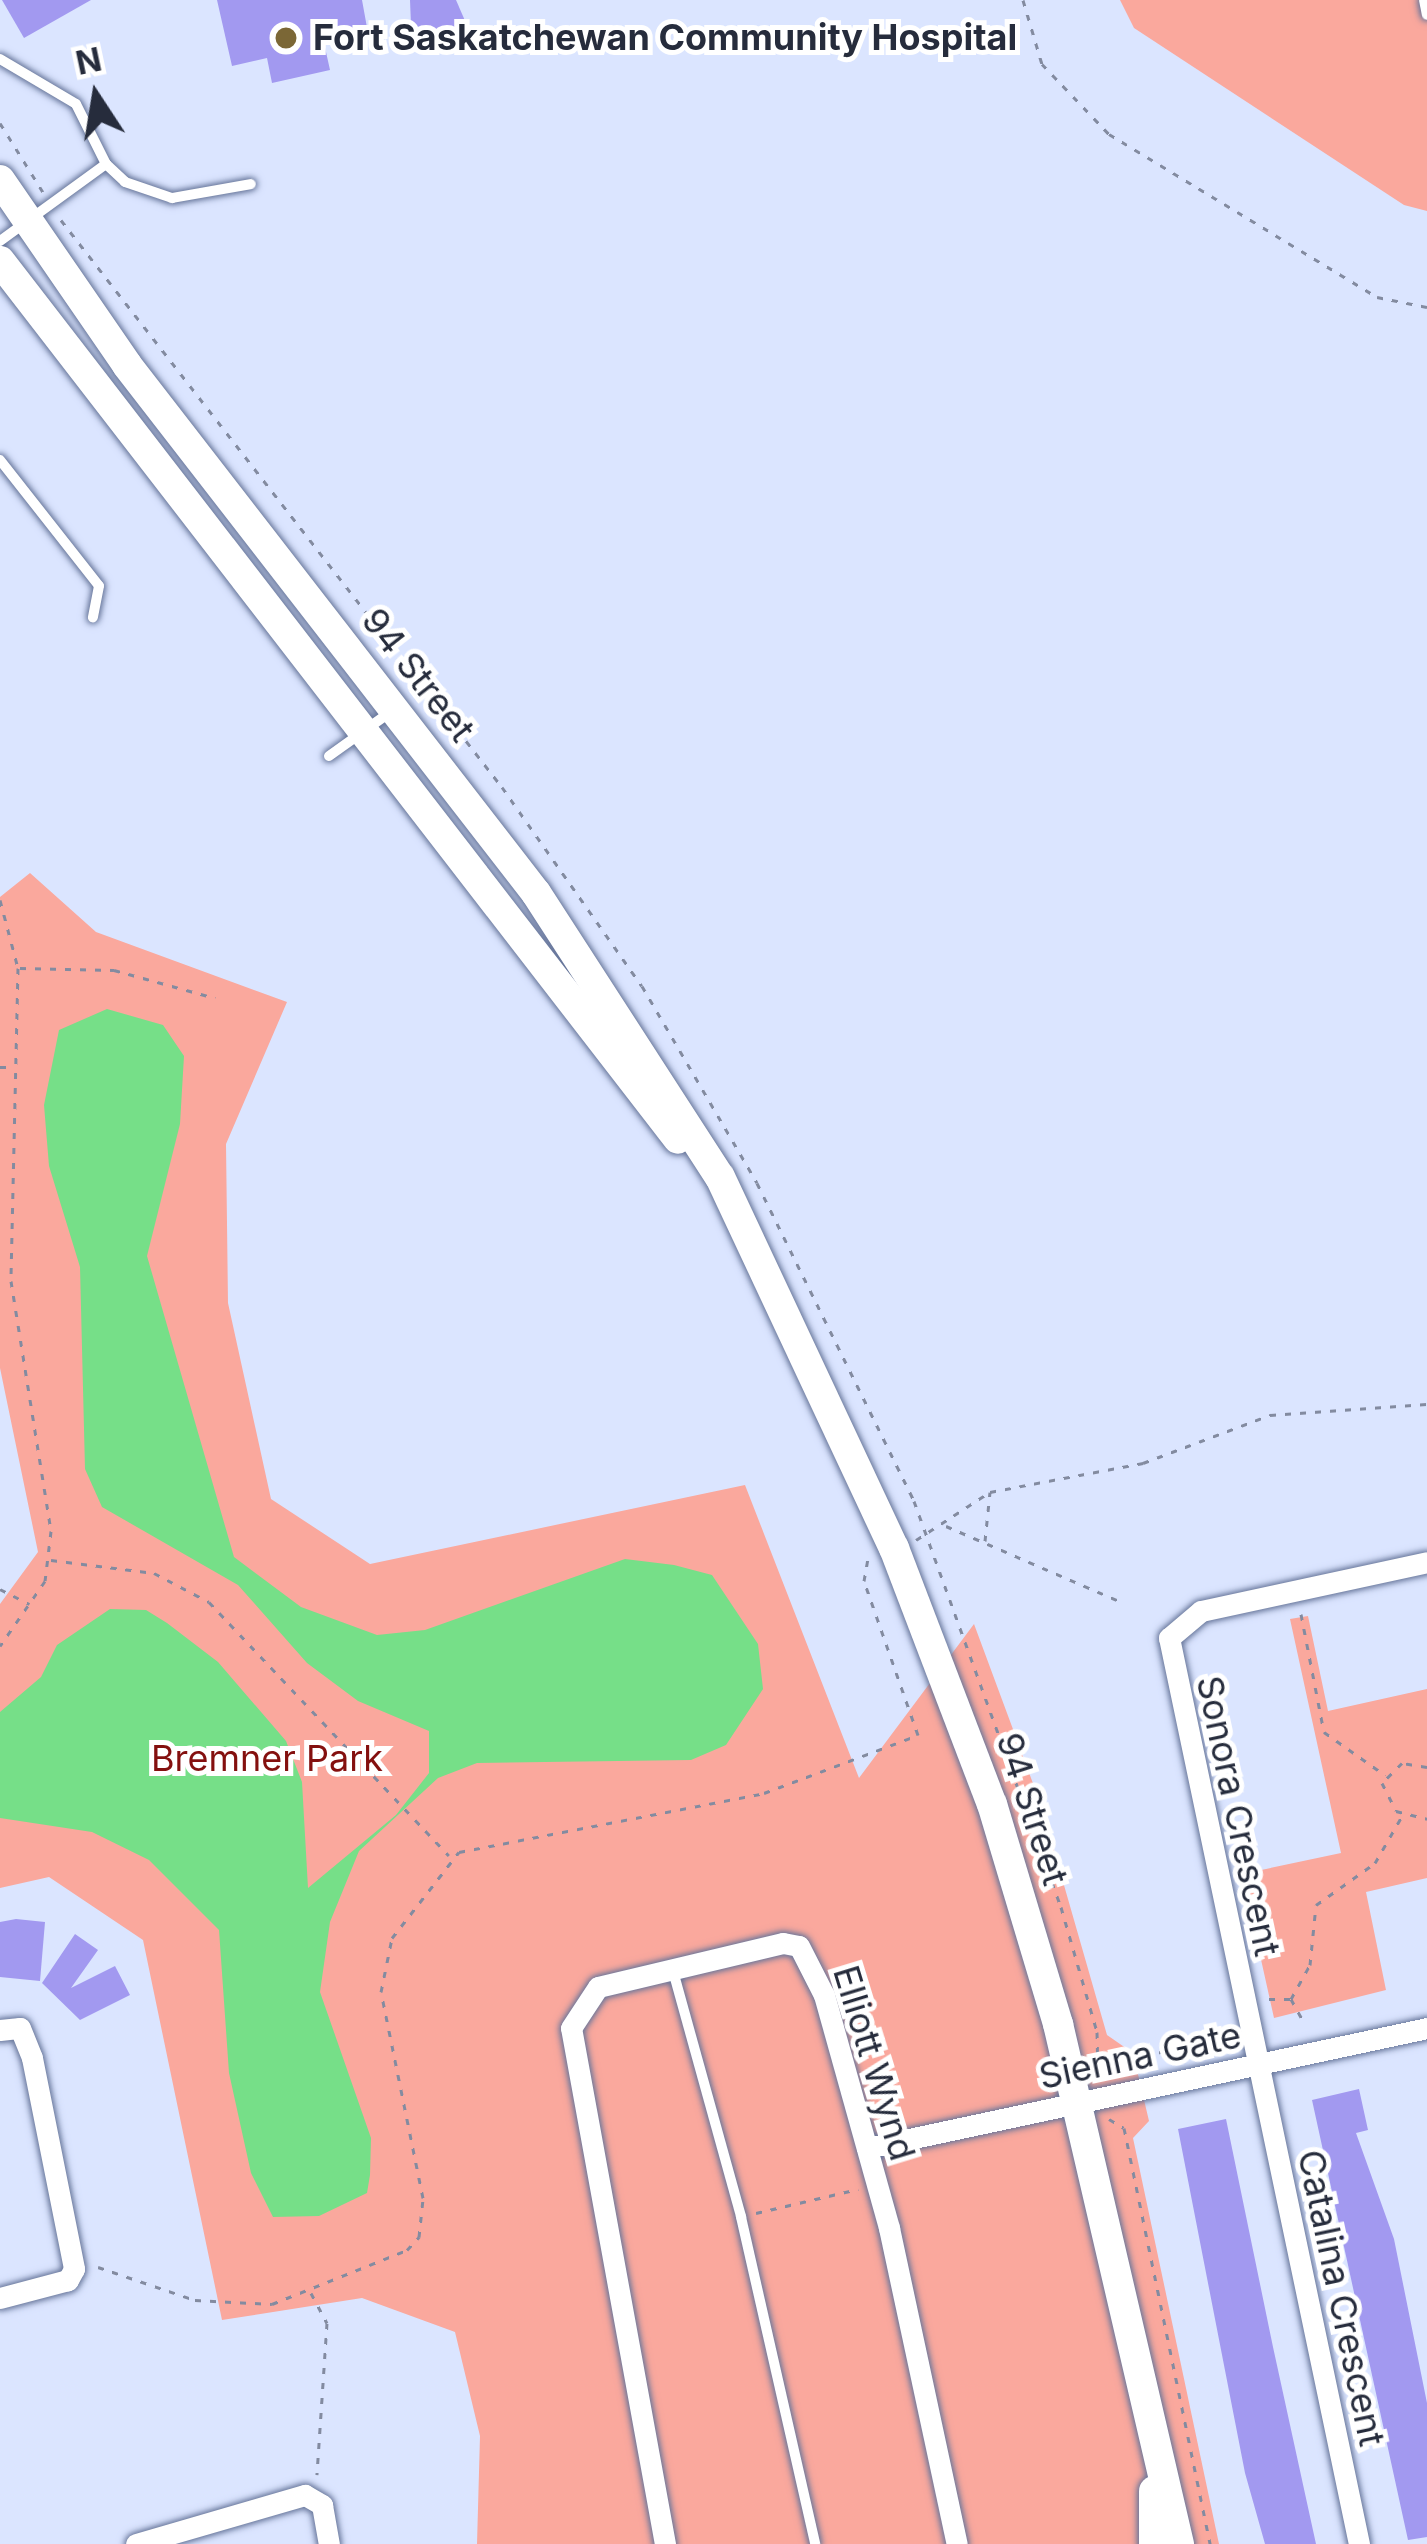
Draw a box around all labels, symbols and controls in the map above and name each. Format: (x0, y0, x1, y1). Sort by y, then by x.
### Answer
place label: Fort Saskatchewan Community Hospital (313, 16, 1017, 60)
marker: Fort Saskatchewan Community Hospital (270, 22, 302, 54)
north arrow (36, 36, 156, 156)
text: N (72, 39, 105, 83)
street label: 94 Street (353, 600, 483, 750)
street label: Sonora Crescent (1187, 1672, 1289, 1960)
street label: 94 Street (987, 1728, 1077, 1890)
park label: Bremner Park (151, 1737, 383, 1781)
street label: Elliott Wynd (824, 1960, 924, 2166)
street label: Sienna Gate (1035, 2014, 1245, 2098)
street label: Catalina Crescent (1289, 2146, 1393, 2450)

